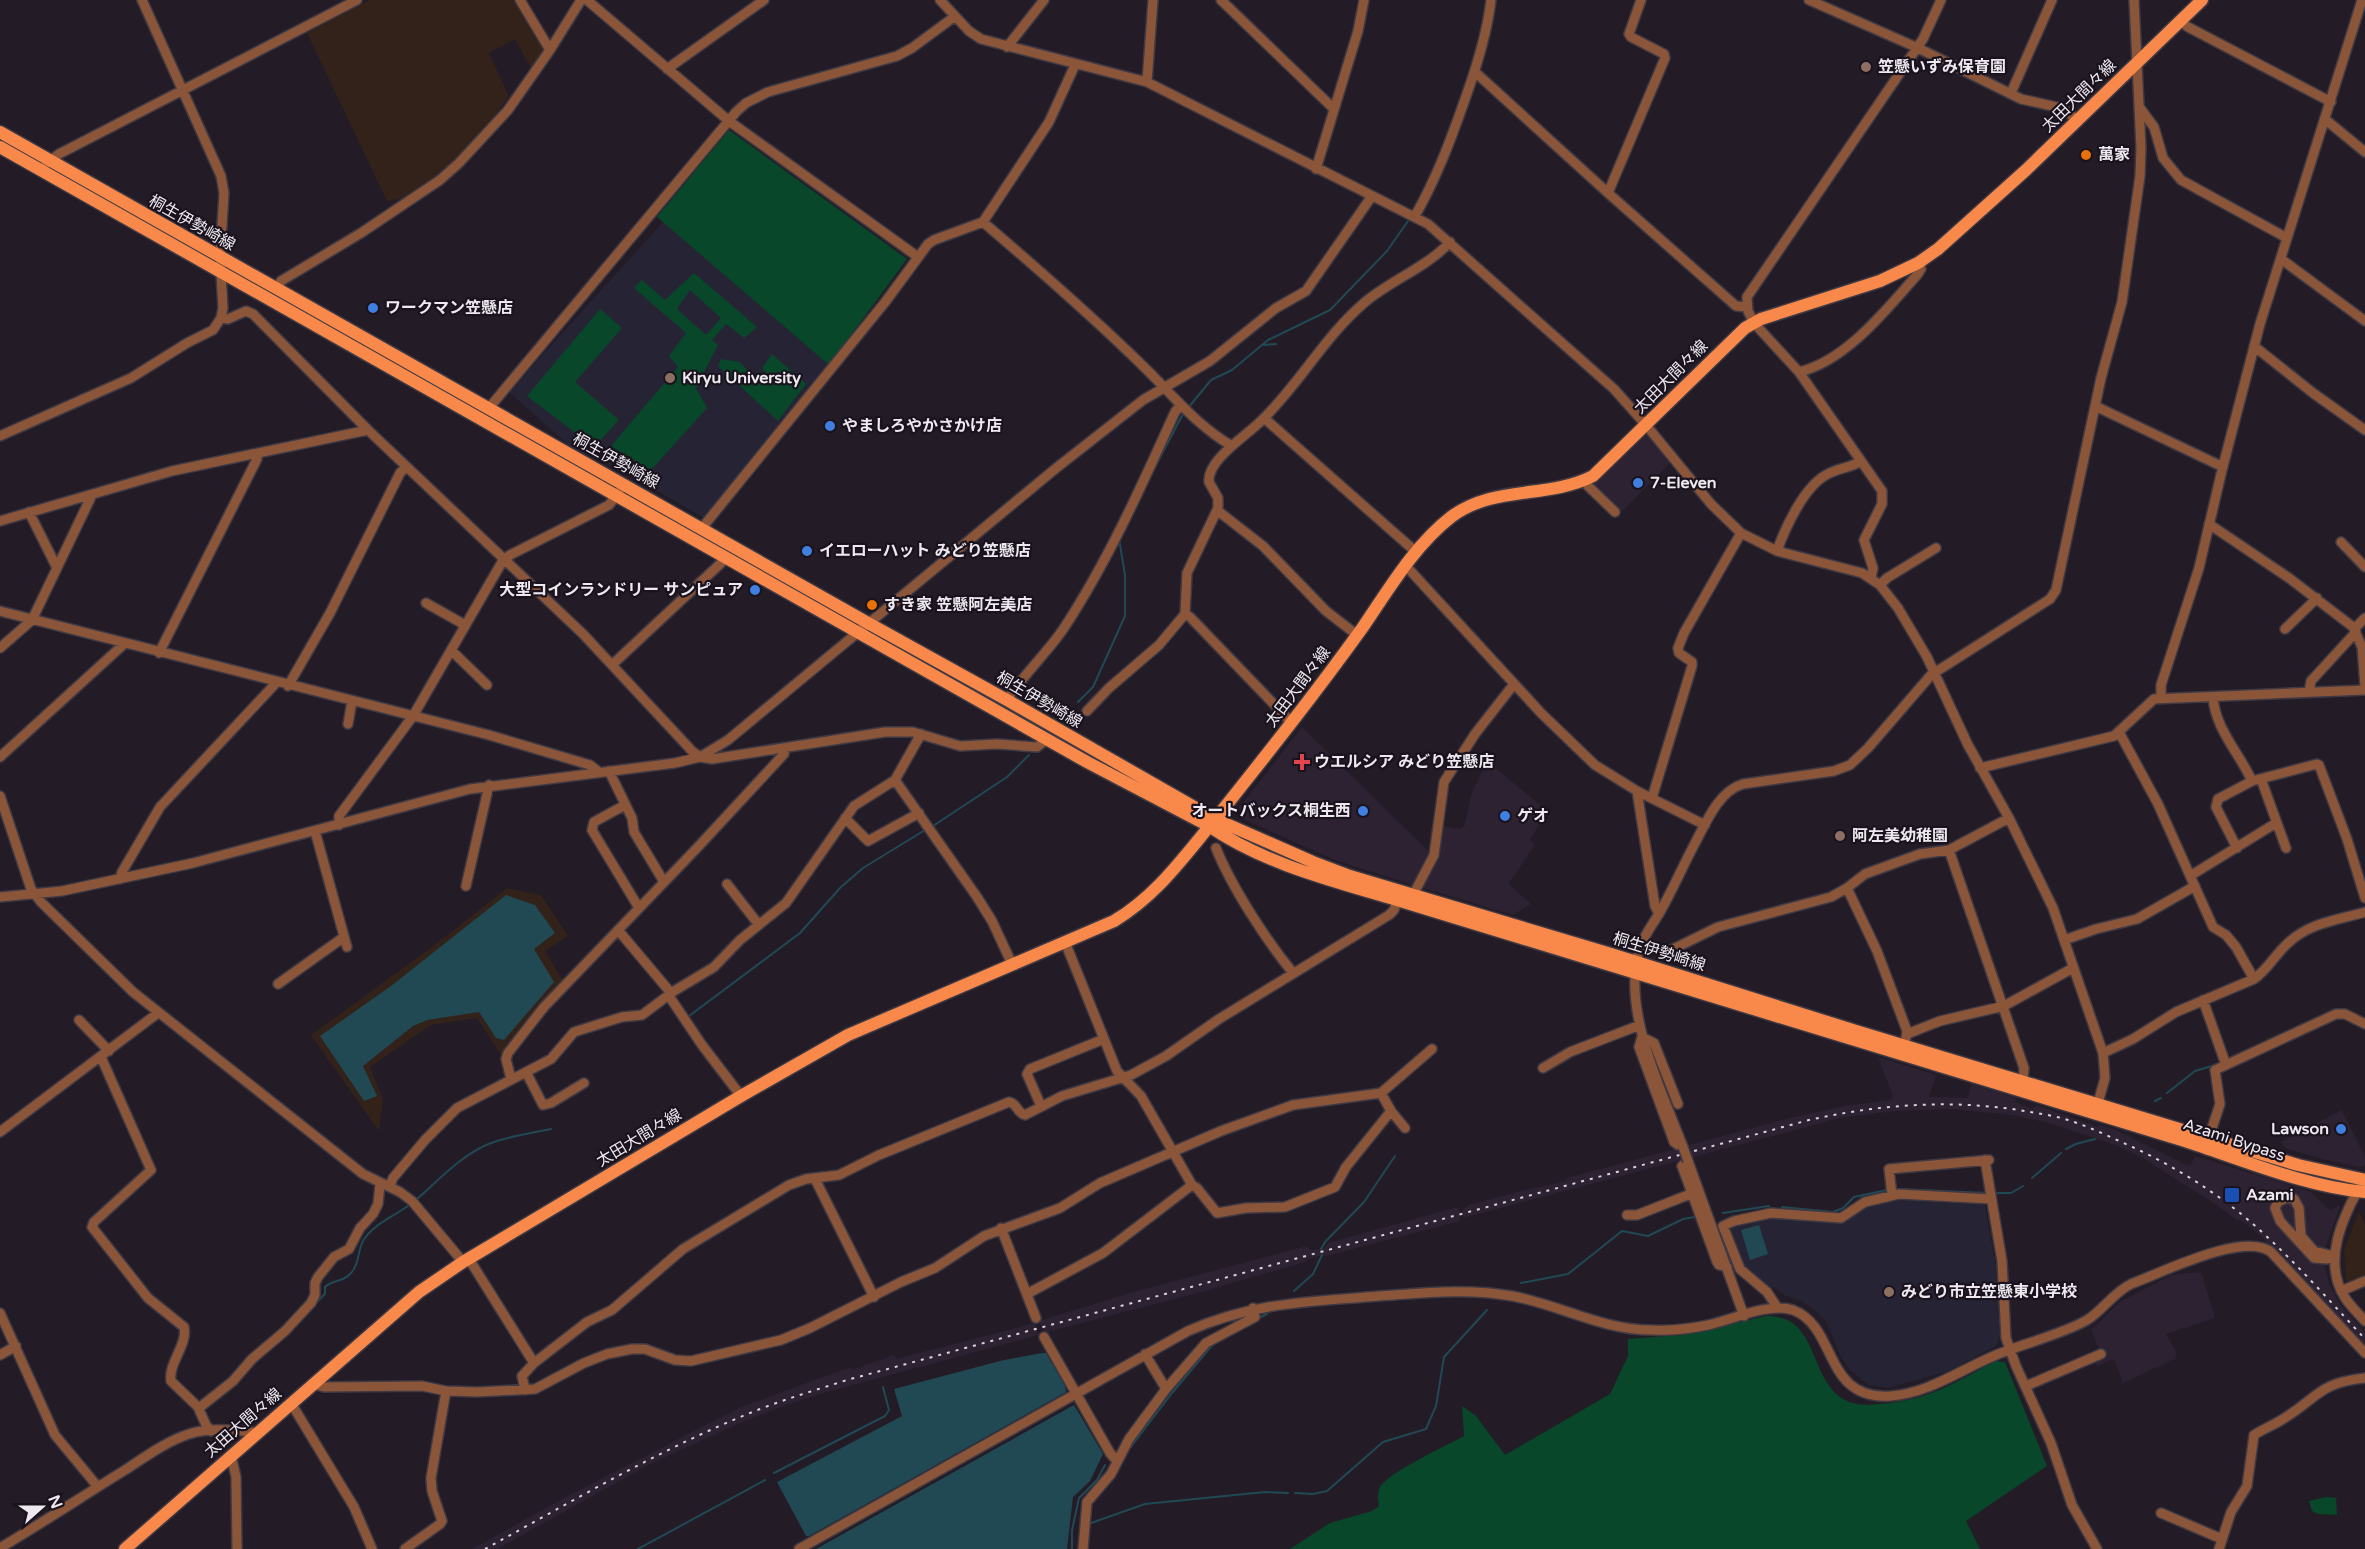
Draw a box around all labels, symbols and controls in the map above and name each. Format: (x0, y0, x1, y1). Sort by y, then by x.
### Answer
street label: 太田大間々線 (2038, 55, 2120, 137)
place label: 笠懸いずみ保育園 (1878, 57, 2006, 77)
marker: 笠懸いずみ保育園 (1859, 60, 1873, 74)
place label: 萬家 (2098, 145, 2130, 165)
marker: 萬家 (2079, 148, 2093, 162)
street label: 桐生伊勢崎線 (145, 191, 239, 255)
place label: ワークマン笠懸店 (385, 298, 513, 318)
marker: ワークマン笠懸店 (366, 301, 380, 315)
street label: 太田大間々線 (1630, 336, 1712, 418)
place label: Kiryu University (682, 368, 801, 388)
marker: Kiryu University (663, 371, 677, 385)
place label: やましろやかさかけ店 (842, 416, 1002, 436)
marker: やましろやかさかけ店 (823, 419, 837, 433)
street label: 桐生伊勢崎線 (569, 429, 663, 493)
place label: 7-Eleven (1650, 473, 1717, 493)
marker: 7-Eleven (1631, 476, 1645, 490)
place label: イエローハット みどり笠懸店 (819, 541, 1031, 561)
marker: イエローハット みどり笠懸店 (800, 544, 814, 558)
place label: 大型コインランドリー サンピュア (499, 580, 743, 600)
marker: 大型コインランドリー サンピュア (748, 583, 762, 597)
place label: すき家 笠懸阿左美店 (884, 595, 1032, 615)
marker: すき家 笠懸阿左美店 (865, 598, 879, 612)
street label: 太田大間々線 (1261, 643, 1335, 731)
street label: 桐生伊勢崎線 (992, 667, 1086, 733)
place label: ウエルシア みどり笠懸店 (1314, 752, 1494, 772)
marker: ウエルシア みどり笠懸店 (1295, 755, 1309, 769)
place label: オートバックス桐生西 (1191, 801, 1351, 821)
marker: オートバックス桐生西 (1356, 804, 1370, 818)
place label: ゲオ (1517, 806, 1549, 826)
marker: ゲオ (1498, 809, 1512, 823)
place label: 阿左美幼稚園 (1852, 826, 1948, 846)
marker: 阿左美幼稚園 (1833, 829, 1847, 843)
street label: 桐生伊勢崎線 (1610, 928, 1708, 976)
street label: 太田大間々線 (593, 1105, 685, 1171)
street label: Azami Bypass (2181, 1114, 2287, 1166)
place label: Lawson (2271, 1119, 2329, 1139)
marker: Lawson (2334, 1122, 2348, 1136)
place label: Azami (2246, 1185, 2294, 1205)
marker: Azami (2223, 1186, 2241, 1204)
place label: みどり市立笠懸東小学校 (1901, 1282, 2077, 1302)
marker: みどり市立笠懸東小学校 (1882, 1285, 1896, 1299)
street label: 太田大間々線 (200, 1384, 286, 1462)
north arrow (12, 1477, 72, 1537)
text: N (43, 1492, 67, 1512)

